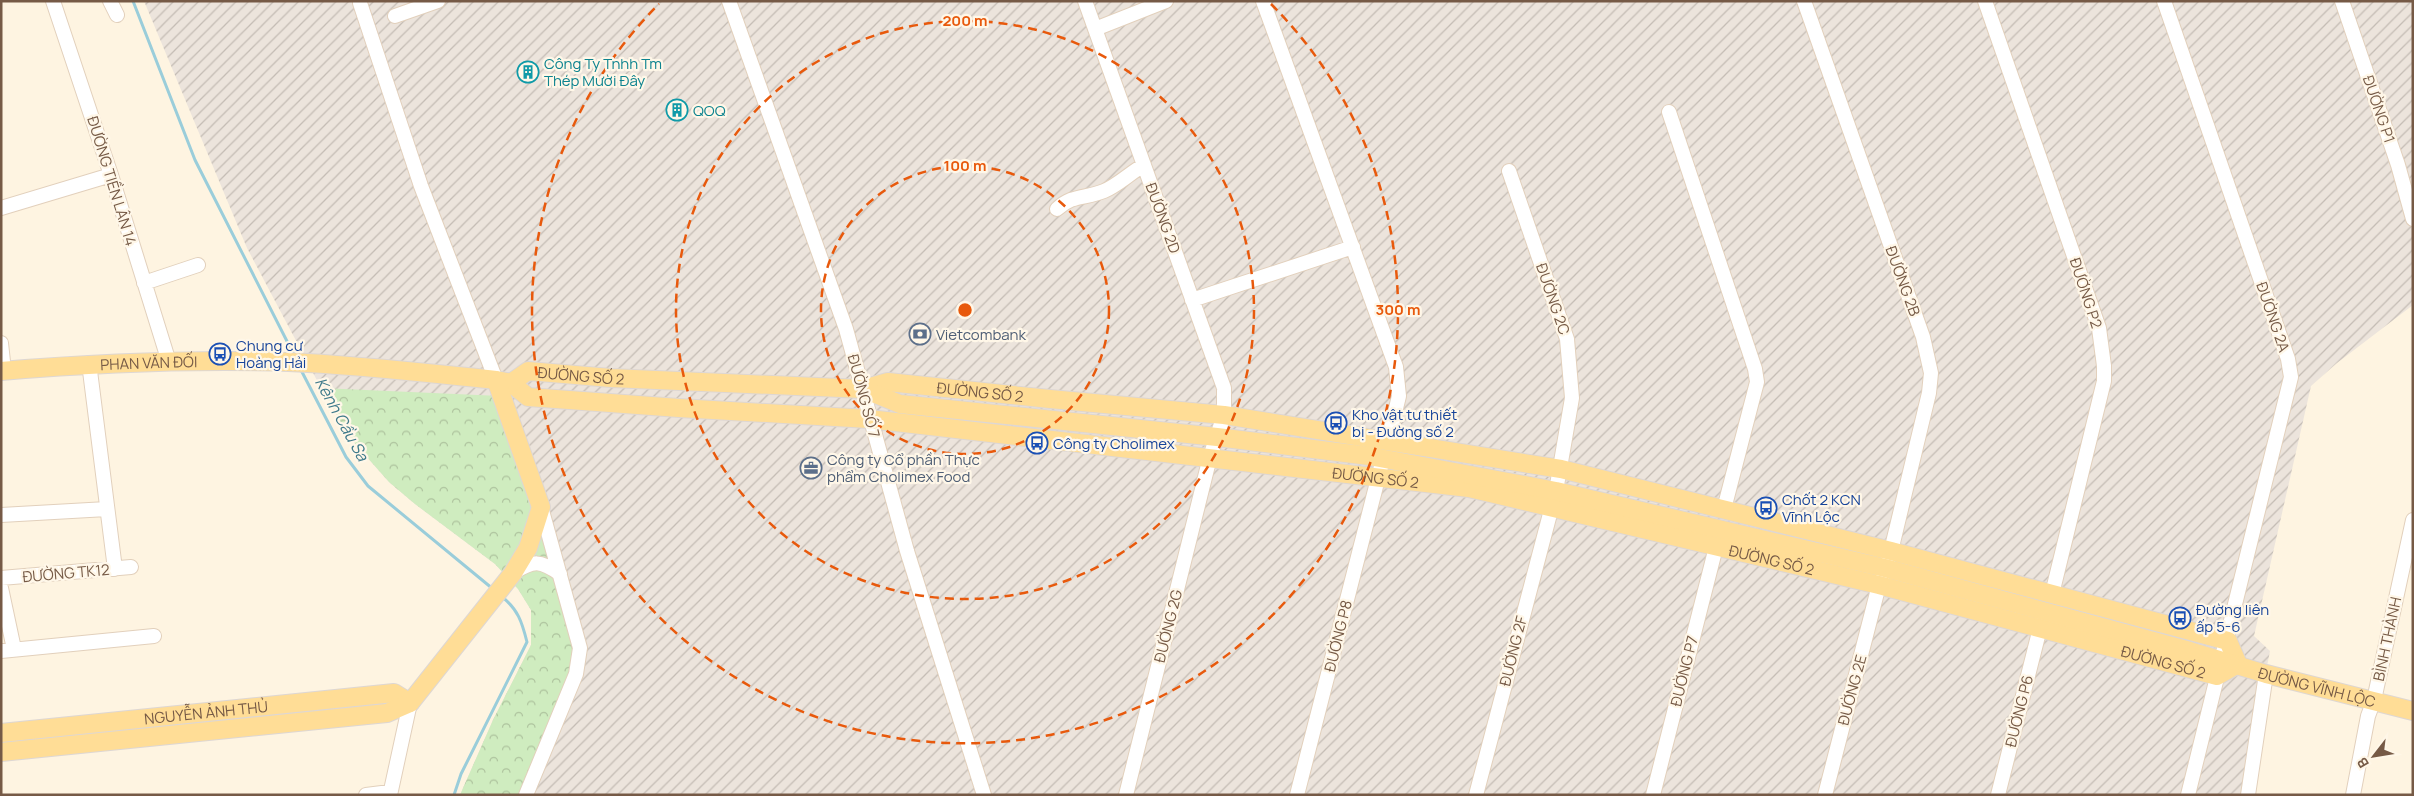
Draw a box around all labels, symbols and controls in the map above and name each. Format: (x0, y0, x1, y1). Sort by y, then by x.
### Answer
text: 200 m (942, 10, 988, 31)
place label: Công Ty Tnhh Tm Thép Mười Đây (544, 53, 662, 91)
building icon: Công Ty Tnhh Tm Thép Mười Đây (516, 60, 540, 84)
street label: ĐƯỜNG P1 (2358, 72, 2400, 146)
building icon: QOQ (665, 98, 689, 122)
place label: QOQ (693, 100, 726, 121)
street label: ĐƯỜNG TIỀN LÂN 14 (82, 114, 142, 249)
text: 100 m (944, 155, 986, 176)
street label: ĐƯỜNG 2D (1141, 180, 1185, 256)
street label: ĐƯỜNG 2B (1881, 243, 1925, 319)
street label: ĐƯỜNG P2 (2065, 255, 2107, 331)
street label: ĐƯỜNG 2C (1531, 260, 1575, 338)
street label: ĐƯỜNG 2A (2251, 279, 2295, 355)
text: 300 m (1376, 299, 1420, 320)
centre of rings (956, 301, 974, 319)
bank icon: Vietcombank (908, 322, 932, 346)
place label: Vietcombank (936, 324, 1027, 345)
place label: Chung cư Hoàng Hải (236, 335, 306, 373)
bus stop icon: Chung cư Hoàng Hải (208, 342, 232, 366)
street label: PHAN VĂN ĐỐI (100, 351, 197, 375)
street label: ĐƯỜNG SỐ 7 (843, 352, 885, 440)
street label: ĐƯỜNG SỐ 2 (537, 361, 625, 389)
water label: Kênh Cầu Sa (310, 373, 374, 466)
street label: ĐƯỜNG SỐ 2 (936, 377, 1025, 407)
place label: Kho vật tư thiết bị - Đường số 2 (1352, 404, 1457, 442)
bus stop icon: Kho vật tư thiết bị - Đường số 2 (1324, 411, 1348, 435)
bus stop icon: Công ty Cholimex (1025, 431, 1049, 455)
place label: Công ty Cholimex (1053, 433, 1175, 454)
place label: Công ty Cổ phần Thực phẩm Cholimex Food (827, 449, 980, 487)
office icon: Công ty Cổ phần Thực phẩm Cholimex Food (799, 456, 823, 480)
street label: ĐƯỜNG SỐ 2 (1331, 462, 1420, 493)
place label: Chốt 2 KCN Vĩnh Lộc (1782, 489, 1861, 527)
bus stop icon: Chốt 2 KCN Vĩnh Lộc (1754, 496, 1778, 520)
street label: ĐƯỜNG SỐ 2 (1727, 539, 1816, 580)
street label: ĐƯỜNG TK12 (22, 559, 110, 587)
street label: ĐƯỜNG 2G (1149, 587, 1187, 665)
street label: BÌNH THÀNH (2368, 595, 2406, 683)
street label: ĐƯỜNG P8 (1319, 598, 1357, 674)
place label: Đường liên ấp 5-6 (2196, 599, 2269, 637)
bus stop icon: Đường liên ấp 5-6 (2168, 606, 2192, 630)
street label: ĐƯỜNG 2F (1494, 613, 1532, 688)
street label: ĐƯỜNG P7 (1665, 634, 1703, 708)
street label: ĐƯỜNG SỐ 2 (2119, 640, 2208, 683)
street label: ĐƯỜNG 2E (1832, 652, 1872, 728)
street label: ĐƯỜNG VĨNH LỘC (2256, 662, 2378, 712)
street label: ĐƯỜNG P6 (2000, 673, 2038, 749)
street label: NGUYỄN ẢNH THỦ (143, 695, 269, 729)
north arrow (2349, 731, 2399, 781)
text: B (2352, 754, 2373, 772)

